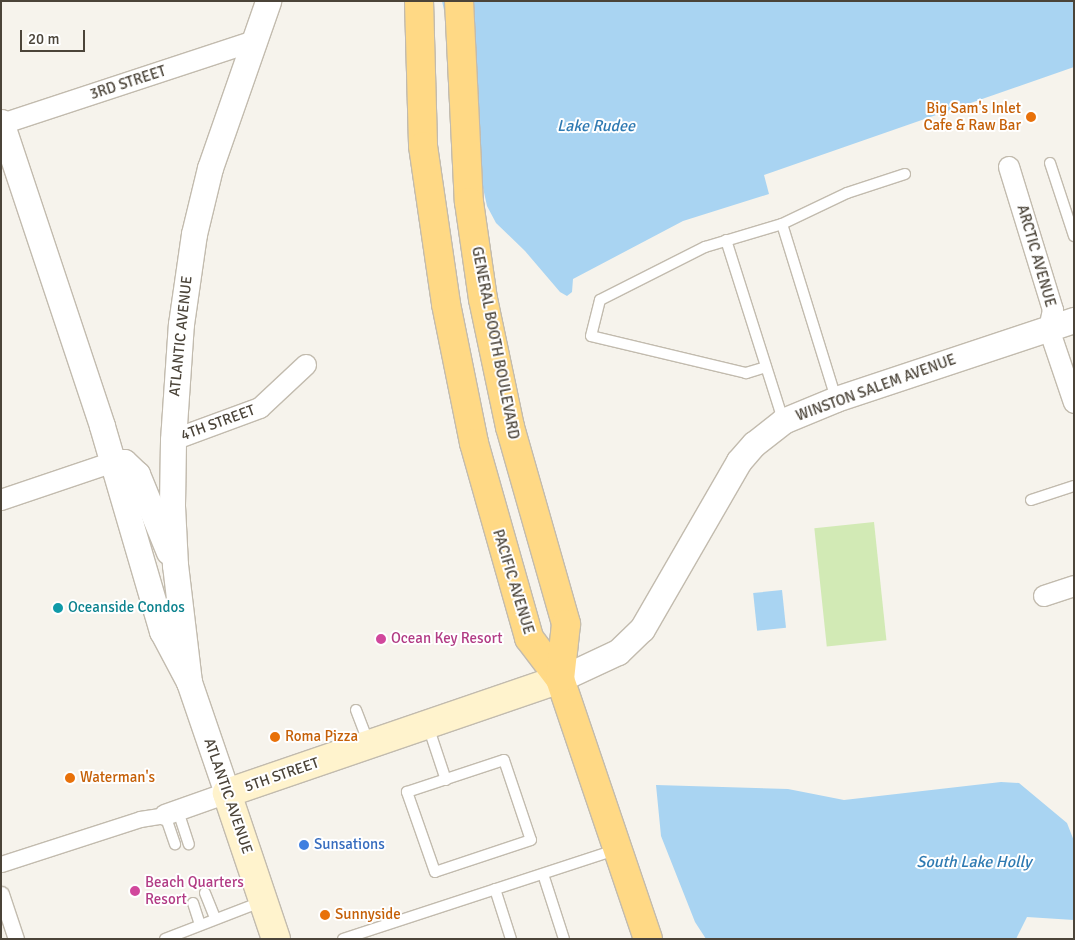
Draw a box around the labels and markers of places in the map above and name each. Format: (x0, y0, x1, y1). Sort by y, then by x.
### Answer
place label: Big Sam's Inlet Cafe & Raw Bar (923, 99, 1021, 134)
marker: Big Sam's Inlet Cafe & Raw Bar (1025, 111, 1037, 123)
place label: Oceanside Condos (68, 599, 185, 617)
marker: Oceanside Condos (52, 602, 64, 614)
place label: Ocean Key Resort (391, 630, 503, 648)
marker: Ocean Key Resort (375, 633, 387, 645)
place label: Roma Pizza (285, 728, 358, 746)
marker: Roma Pizza (269, 731, 281, 743)
place label: Waterman's (80, 769, 155, 787)
marker: Waterman's (64, 772, 76, 784)
place label: Sunsations (314, 836, 385, 854)
marker: Sunsations (298, 839, 310, 851)
place label: Beach Quarters Resort (145, 873, 244, 908)
marker: Beach Quarters Resort (129, 885, 141, 897)
place label: Sunnyside (335, 906, 401, 924)
marker: Sunnyside (319, 909, 331, 921)

